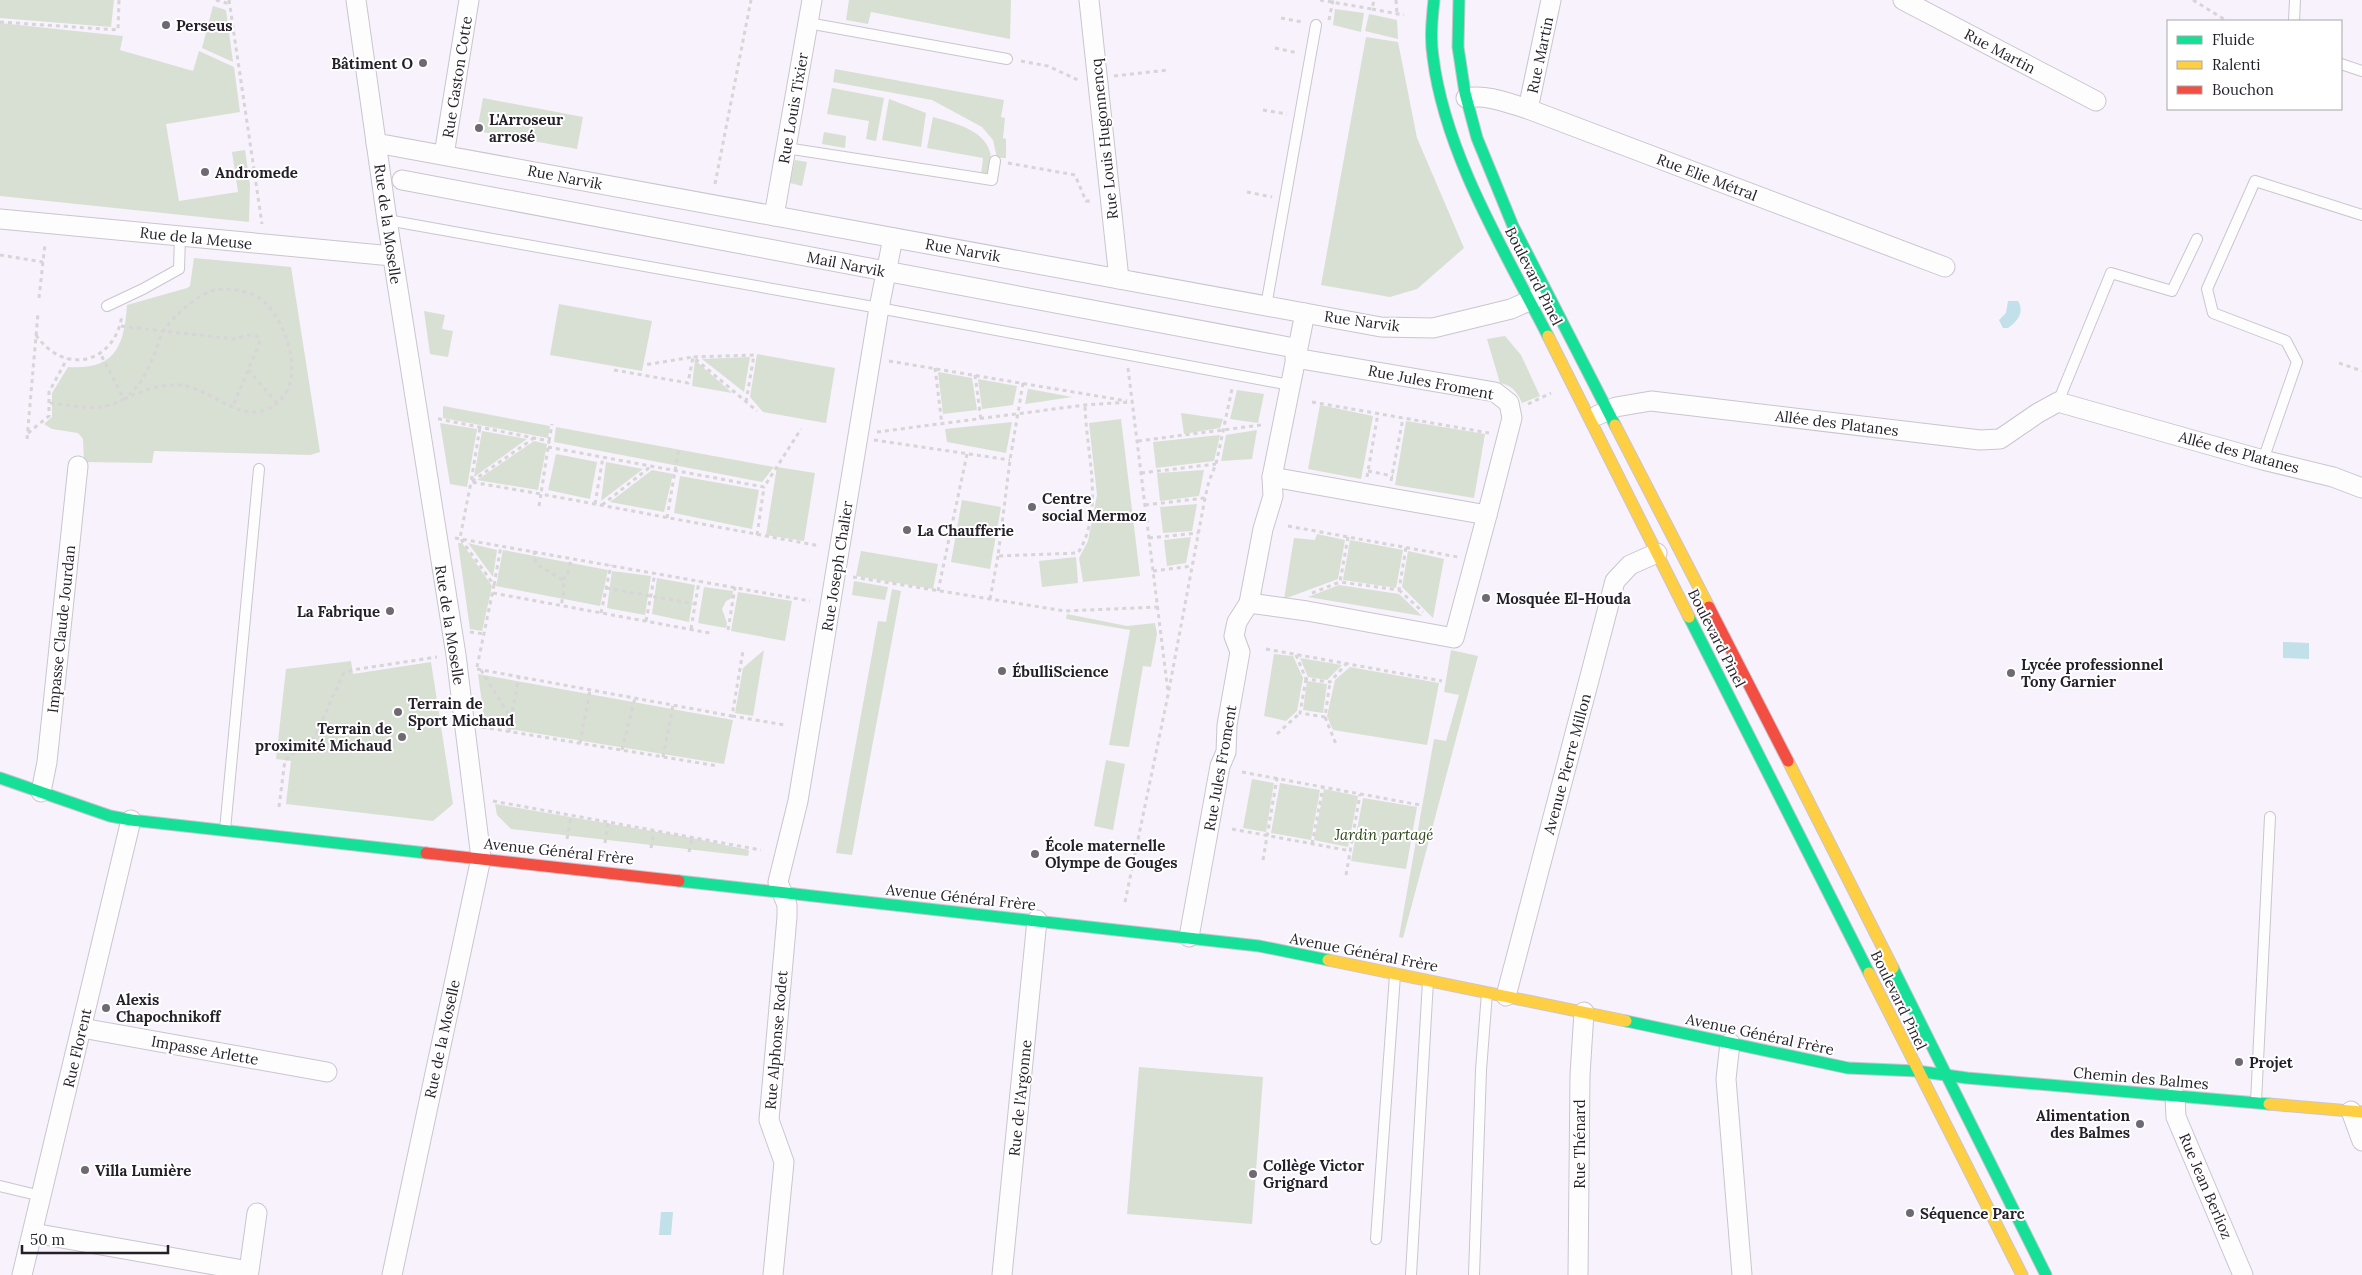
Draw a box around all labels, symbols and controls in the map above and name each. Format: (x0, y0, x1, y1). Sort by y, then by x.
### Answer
street label: Rue Gaston Cotte (438, 15, 476, 139)
street label: Rue Martin (1523, 15, 1557, 95)
place label: Perseus (176, 16, 232, 35)
marker: Perseus (160, 19, 172, 31)
legend (2167, 20, 2342, 110)
street label: Rue Martin (1961, 24, 2039, 78)
text: Fluide (2212, 30, 2255, 49)
street label: Rue Louis Tixier (774, 50, 812, 165)
place label: Bâtiment O (331, 54, 413, 73)
text: Ralenti (2212, 55, 2260, 74)
marker: Bâtiment O (417, 57, 429, 69)
street label: Rue Louis Hugonnencq (1086, 57, 1122, 220)
text: Bouchon (2212, 80, 2274, 99)
place label: L'Arroseur arrosé (489, 110, 564, 146)
marker: L'Arroseur arrosé (473, 122, 485, 134)
street label: Rue Elie Métral (1654, 149, 1760, 205)
street label: Rue Narvik (526, 160, 604, 194)
place label: Andromede (215, 163, 298, 182)
street label: Rue de la Moselle (370, 163, 406, 285)
marker: Andromede (199, 166, 211, 178)
street label: Rue de la Meuse (139, 223, 253, 253)
street label: Boulevard Pinel (1501, 223, 1567, 329)
street label: Rue Narvik (924, 234, 1002, 266)
street label: Mail Narvik (805, 247, 887, 281)
street label: Rue Narvik (1323, 306, 1401, 336)
street label: Rue Jules Froment (1367, 360, 1496, 404)
street label: Allée des Platanes (1773, 406, 1900, 440)
street label: Allée des Platanes (2176, 427, 2301, 477)
place label: Centre social Mermoz (1042, 489, 1147, 525)
street label: Rue Joseph Chalier (817, 499, 857, 633)
marker: Centre social Mermoz (1026, 501, 1038, 513)
place label: La Chaufferie (917, 521, 1014, 540)
marker: La Chaufferie (901, 524, 913, 536)
street label: Impasse Claude Jourdan (43, 544, 79, 714)
street label: Rue de la Moselle (431, 564, 469, 686)
street label: Boulevard Pinel (1684, 585, 1750, 691)
place label: Mosquée El-Houda (1496, 589, 1631, 608)
marker: Mosquée El-Houda (1480, 592, 1492, 604)
place label: La Fabrique (297, 602, 380, 621)
marker: La Fabrique (384, 605, 396, 617)
place label: Lycée professionnel Tony Garnier (2021, 655, 2164, 691)
place label: ÉbulliScience (1012, 662, 1109, 681)
marker: ÉbulliScience (996, 665, 1008, 677)
marker: Lycée professionnel Tony Garnier (2005, 667, 2017, 679)
street label: Avenue Pierre Millon (1539, 691, 1595, 838)
place label: Terrain de Sport Michaud (408, 694, 514, 730)
street label: Rue Jules Froment (1200, 703, 1240, 833)
marker: Terrain de Sport Michaud (392, 706, 404, 718)
place label: Terrain de proximité Michaud (255, 719, 392, 755)
marker: Terrain de proximité Michaud (396, 731, 408, 743)
park label: Jardin partagé (1334, 825, 1433, 844)
street label: Avenue Général Frère (482, 834, 635, 868)
place label: École maternelle Olympe de Gouges (1045, 836, 1178, 872)
marker: École maternelle Olympe de Gouges (1029, 848, 1041, 860)
street label: Avenue Général Frère (884, 880, 1037, 914)
street label: Avenue Général Frère (1287, 928, 1440, 976)
street label: Boulevard Pinel (1867, 947, 1931, 1053)
street label: Rue Alphonse Rodet (760, 969, 792, 1110)
street label: Rue de la Moselle (420, 978, 464, 1100)
place label: Alexis Chapochnikoff (116, 990, 222, 1026)
marker: Alexis Chapochnikoff (100, 1002, 112, 1014)
street label: Rue Florent (59, 1006, 95, 1090)
street label: Avenue Général Frère (1683, 1009, 1836, 1059)
street label: Impasse Arlette (150, 1031, 260, 1069)
street label: Rue de l'Argonne (1004, 1039, 1036, 1157)
place label: Projet (2249, 1053, 2294, 1072)
marker: Projet (2233, 1056, 2245, 1068)
street label: Chemin des Balmes (2072, 1063, 2210, 1093)
street label: Rue Thénard (1570, 1099, 1589, 1189)
place label: Alimentation des Balmes (2036, 1106, 2130, 1142)
marker: Alimentation des Balmes (2134, 1118, 2146, 1130)
street label: Rue Jean Berlioz (2175, 1130, 2237, 1242)
place label: Collège Victor Grignard (1263, 1156, 1365, 1192)
place label: Villa Lumière (95, 1161, 191, 1180)
marker: Villa Lumière (79, 1164, 91, 1176)
marker: Collège Victor Grignard (1247, 1168, 1259, 1180)
place label: Séquence Parc (1920, 1204, 2025, 1223)
marker: Séquence Parc (1904, 1207, 1916, 1219)
scale bar (22, 1222, 169, 1254)
text: 50 m (30, 1230, 65, 1249)

